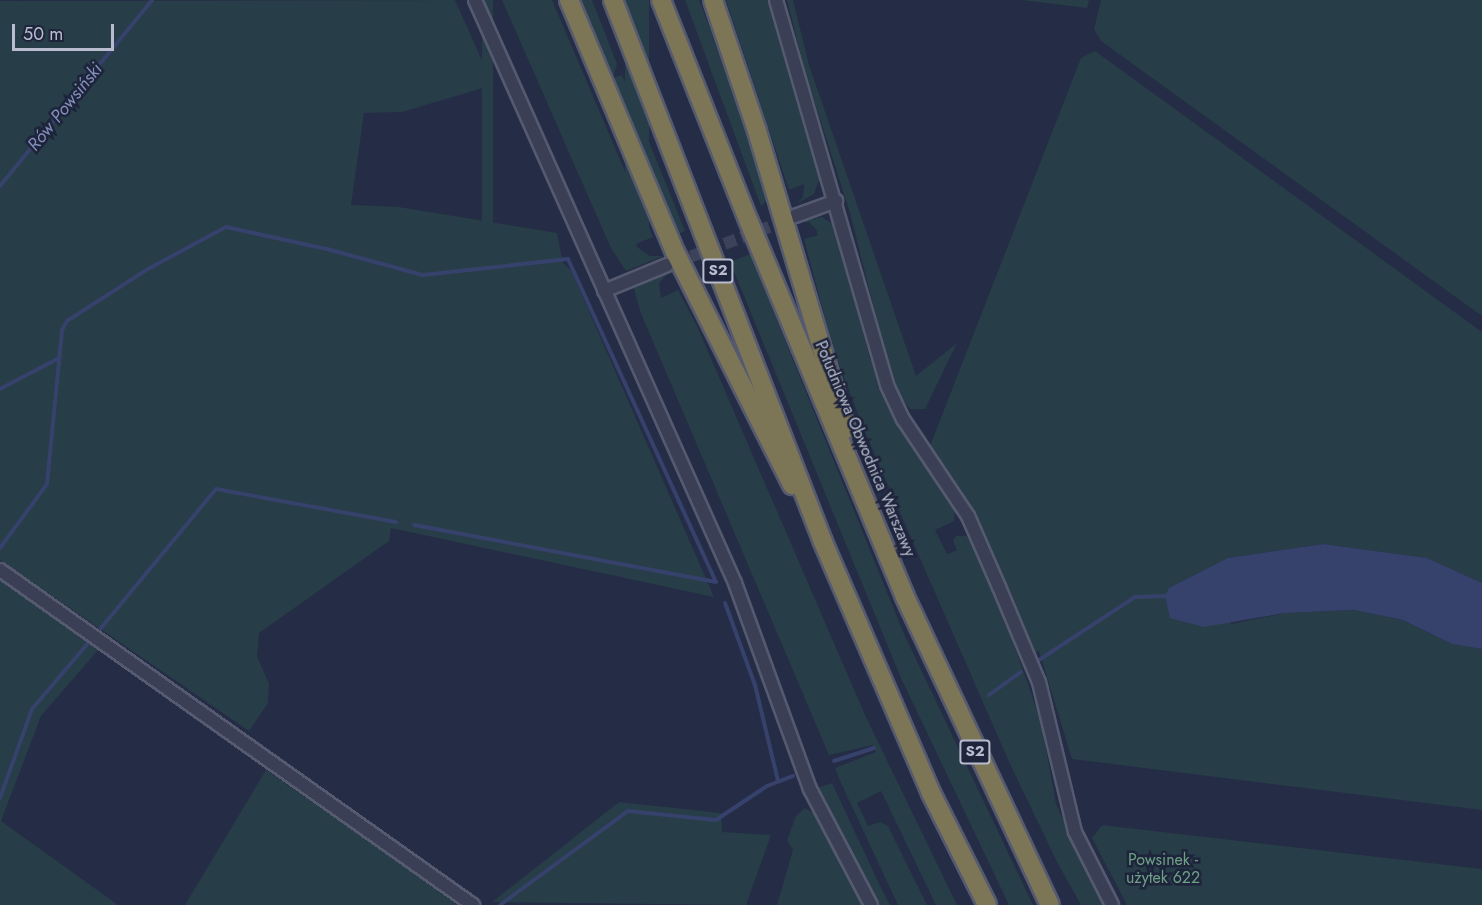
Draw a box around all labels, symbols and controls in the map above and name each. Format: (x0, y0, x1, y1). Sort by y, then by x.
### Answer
scale bar (15, 12, 117, 50)
text: 50 m (23, 21, 63, 47)
water label: Rów Powsiński (23, 59, 107, 155)
road number: S2 (702, 259, 734, 283)
street label: Południowa Obwodnica Warszawy (811, 338, 919, 560)
road number: S2 (958, 740, 992, 764)
park label: Powsinek - użytek 622 (1126, 850, 1200, 888)

